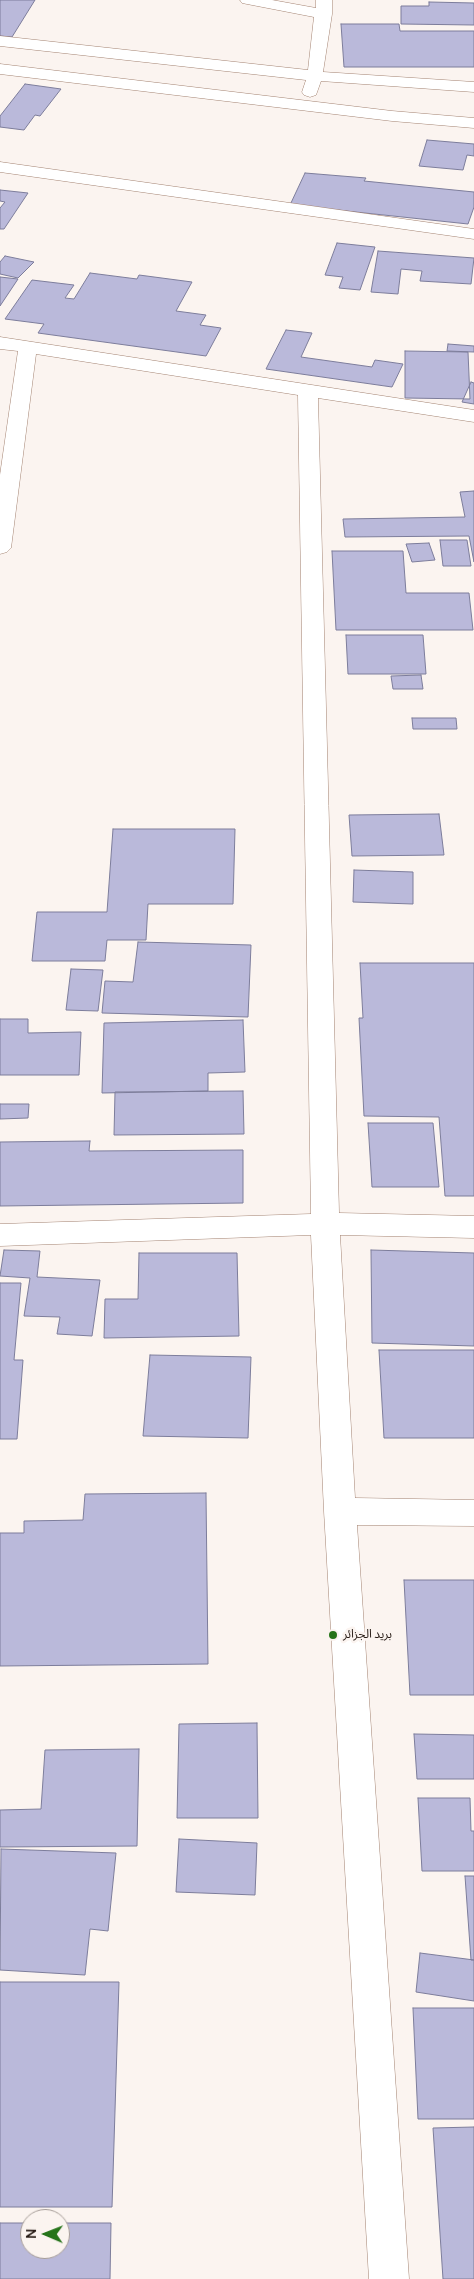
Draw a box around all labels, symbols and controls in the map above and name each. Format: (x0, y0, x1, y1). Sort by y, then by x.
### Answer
place label: بريد الجزائر (343, 1628, 392, 1642)
marker: بريد الجزائر (327, 1629, 339, 1641)
north arrow (20, 2209, 70, 2259)
text: N (21, 2229, 40, 2239)

